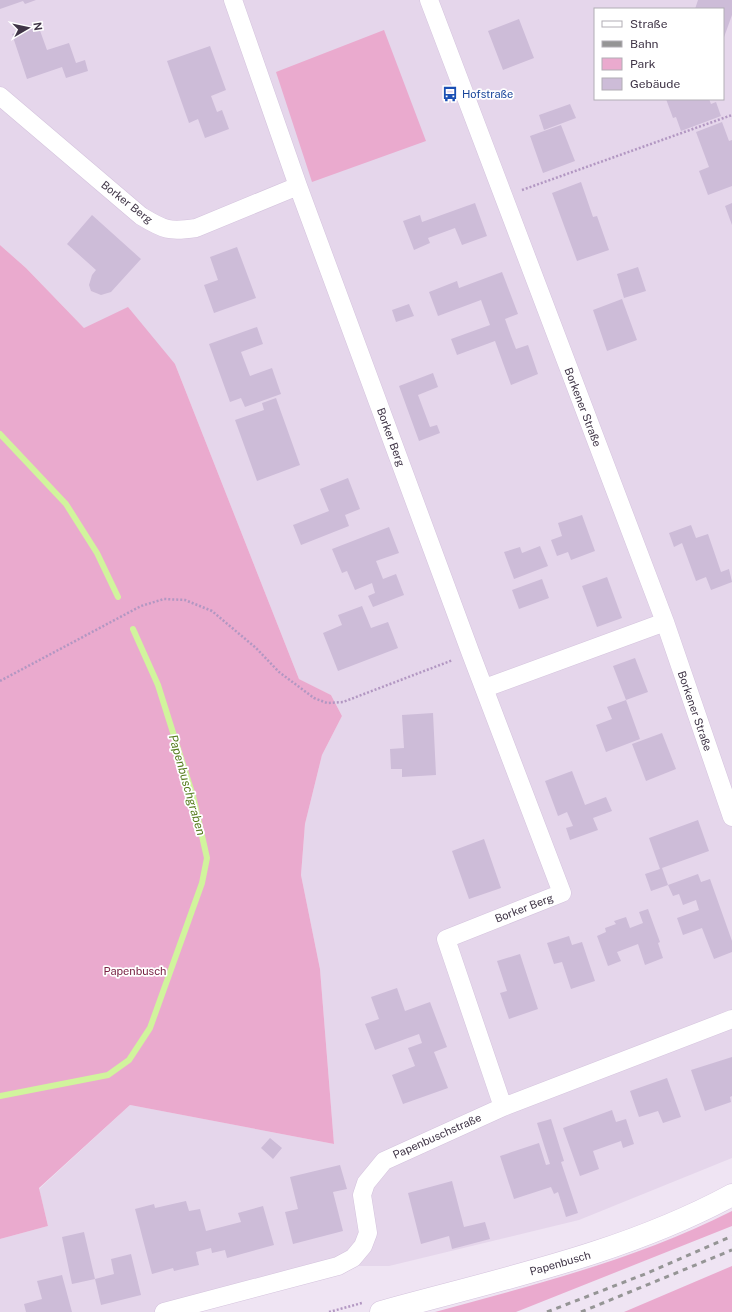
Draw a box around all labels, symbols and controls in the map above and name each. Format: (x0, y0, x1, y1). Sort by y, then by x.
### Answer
north arrow (8, 8, 48, 48)
legend (594, 8, 724, 100)
text: Straße (630, 17, 668, 31)
text: N (31, 21, 44, 32)
text: Bahn (630, 37, 659, 51)
text: Park (630, 57, 656, 71)
text: Gebäude (630, 77, 680, 91)
bus stop icon: Hofstraße (441, 85, 459, 103)
place label: Hofstraße (462, 88, 513, 100)
street label: Borker Berg (99, 178, 155, 226)
street label: Borkener Straße (562, 366, 604, 448)
street label: Borker Berg (375, 406, 407, 468)
street label: Borkener Straße (676, 669, 714, 753)
water label: Papenbuschgraben (166, 733, 208, 837)
street label: Borker Berg (493, 891, 555, 925)
park label: Papenbusch (104, 965, 166, 977)
street label: Papenbuschstraße (391, 1111, 483, 1161)
street label: Papenbusch (528, 1249, 592, 1277)

